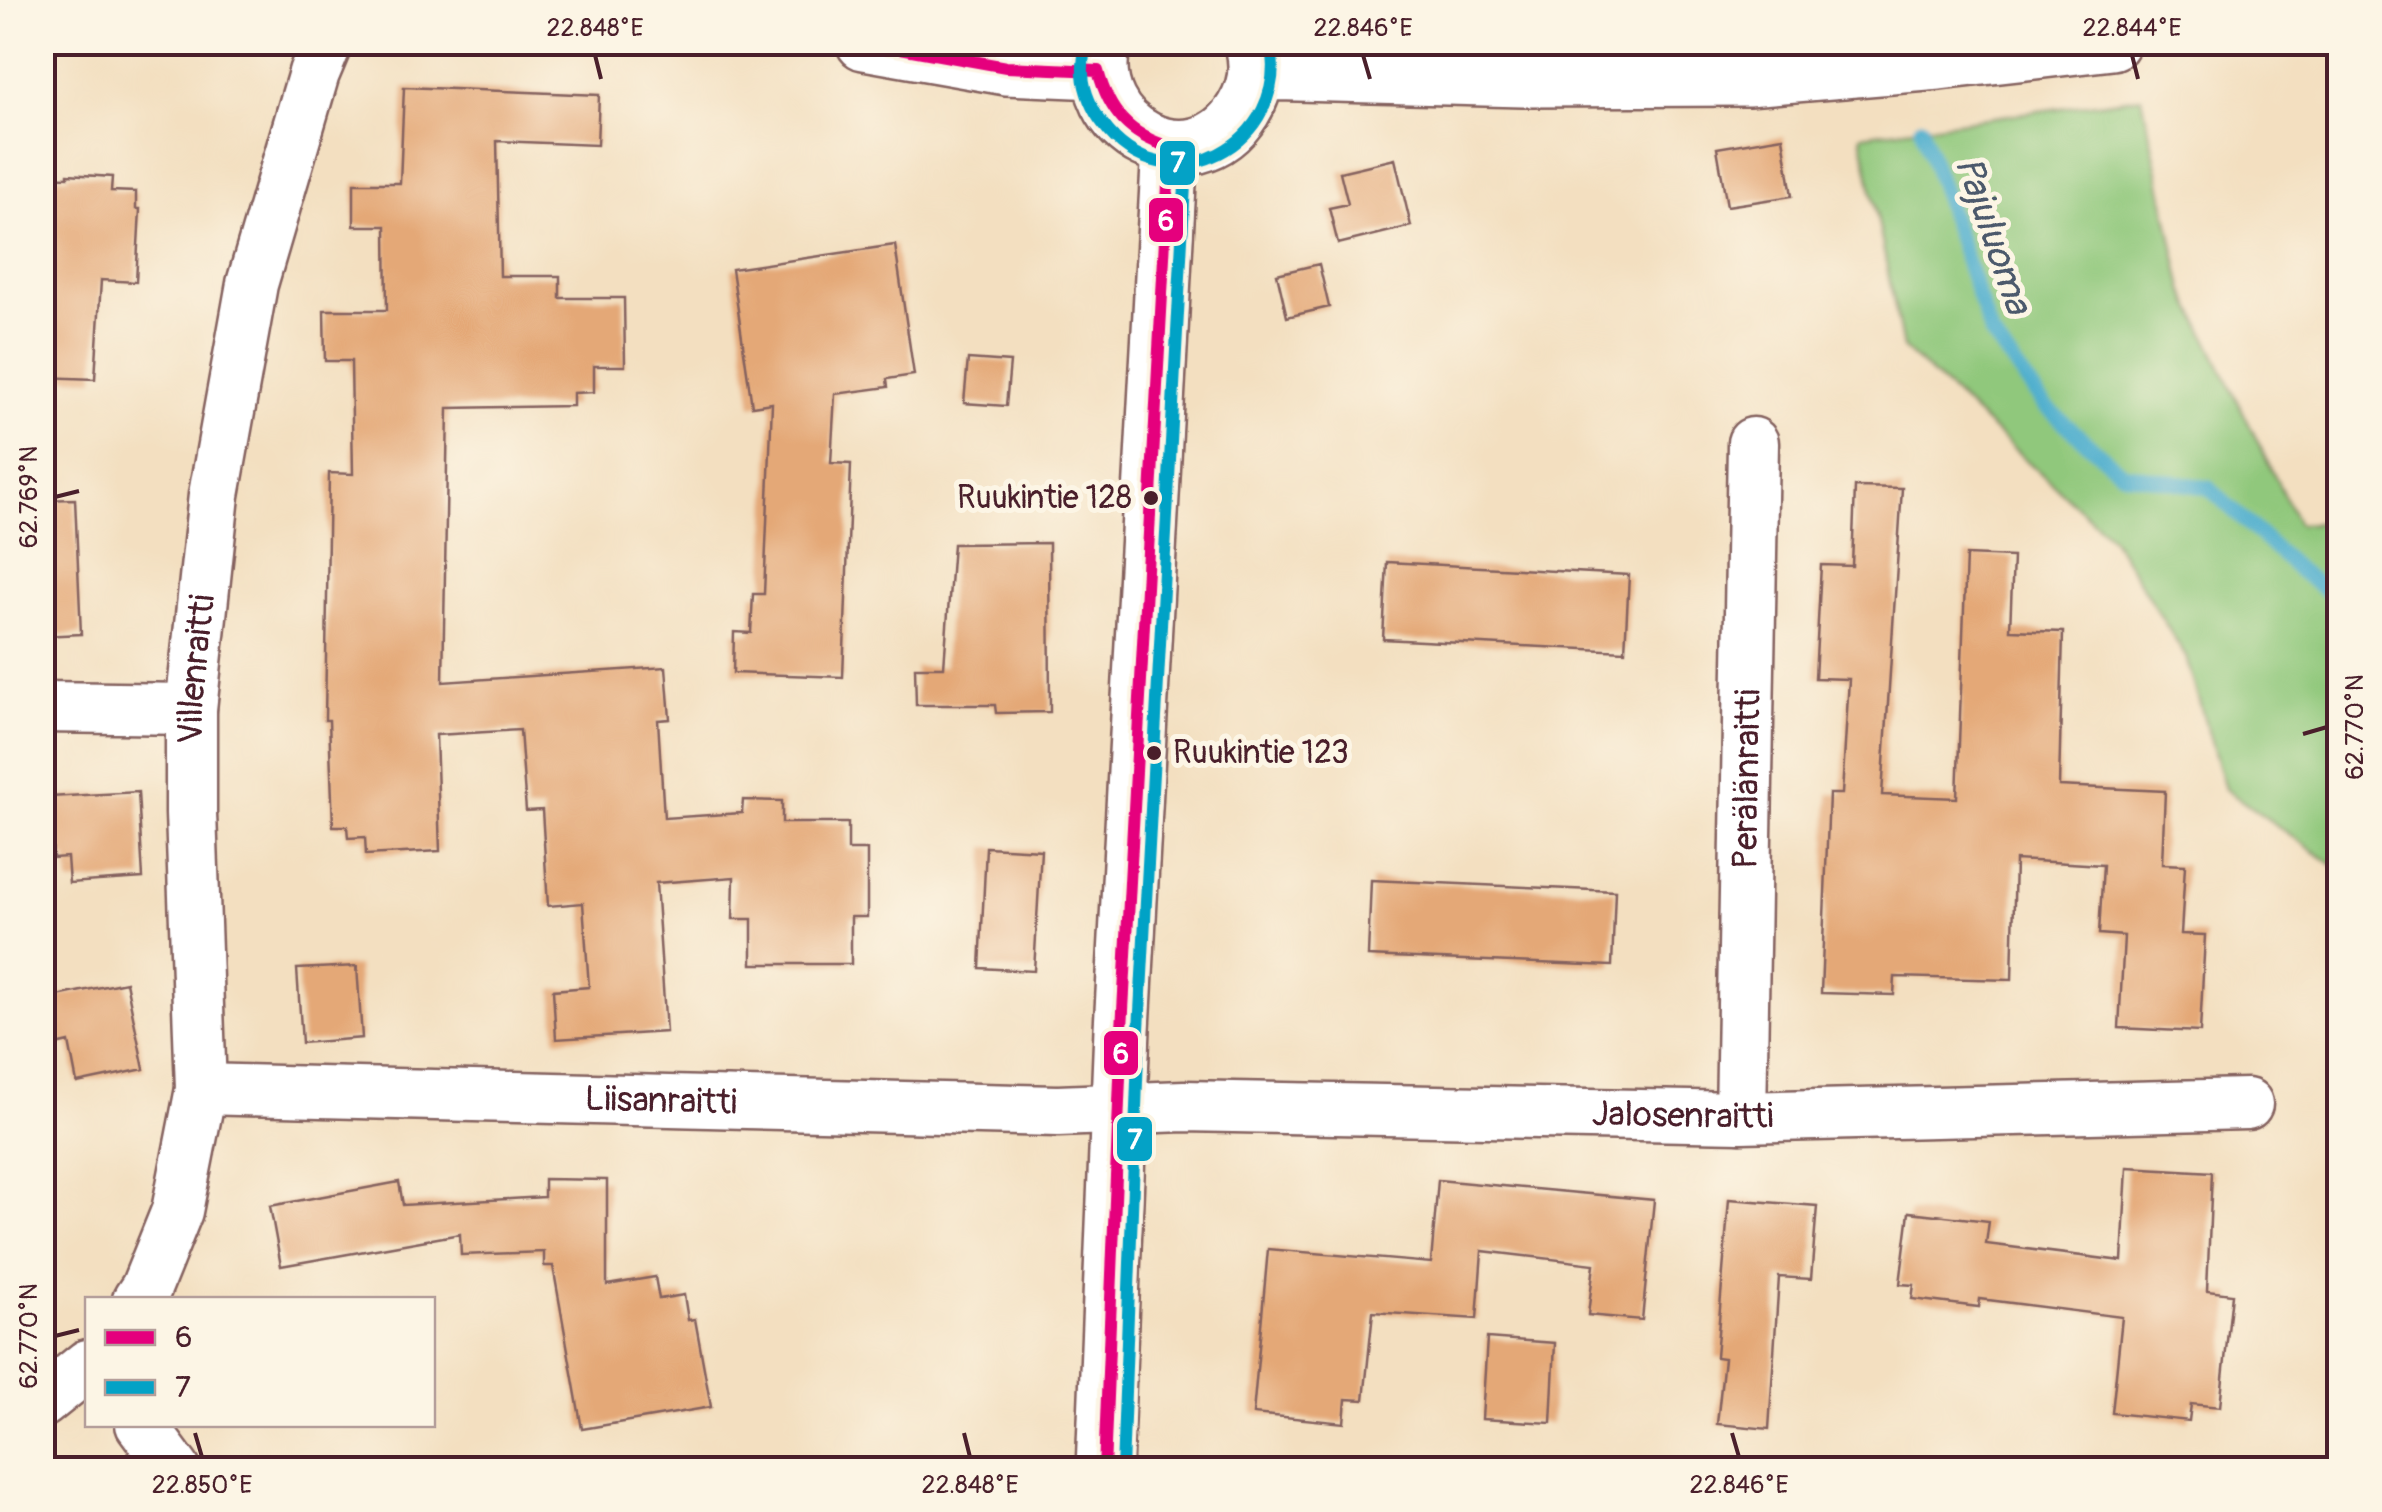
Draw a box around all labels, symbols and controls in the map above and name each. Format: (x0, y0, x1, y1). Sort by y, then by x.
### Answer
text: 22.848°E (546, 13, 644, 44)
text: 22.846°E (1313, 13, 1413, 44)
text: 22.844°E (2083, 13, 2181, 44)
line badge: 7 (1158, 139, 1197, 187)
text: 7 (1171, 146, 1186, 181)
water label: Pajuluoma (1944, 150, 2043, 322)
line badge: 6 (1147, 196, 1185, 244)
text: 6 (1158, 204, 1174, 239)
text: 62.769°N (14, 446, 45, 548)
place label: Ruukintie 128 (957, 478, 1132, 518)
marker: Ruukintie 128 (1141, 488, 1161, 508)
street label: Villenraitti (169, 592, 225, 744)
text: 62.770°N (2340, 674, 2371, 780)
street label: Perälänraitti (1723, 689, 1771, 869)
place label: Ruukintie 123 (1173, 733, 1349, 773)
marker: Ruukintie 123 (1144, 743, 1164, 763)
line badge: 6 (1102, 1029, 1140, 1077)
text: 6 (1113, 1037, 1129, 1072)
street label: Liisanraitti (584, 1077, 738, 1125)
street label: Jalosenraitti (1591, 1092, 1774, 1139)
line badge: 7 (1115, 1115, 1154, 1163)
text: 7 (1128, 1123, 1143, 1158)
text: 62.770°N (14, 1283, 45, 1389)
legend (85, 1297, 435, 1427)
text: 6 (175, 1319, 192, 1356)
text: 7 (175, 1369, 191, 1406)
text: 22.850°E (152, 1470, 252, 1501)
text: 22.848°E (921, 1470, 1019, 1501)
text: 22.846°E (1689, 1470, 1789, 1501)

